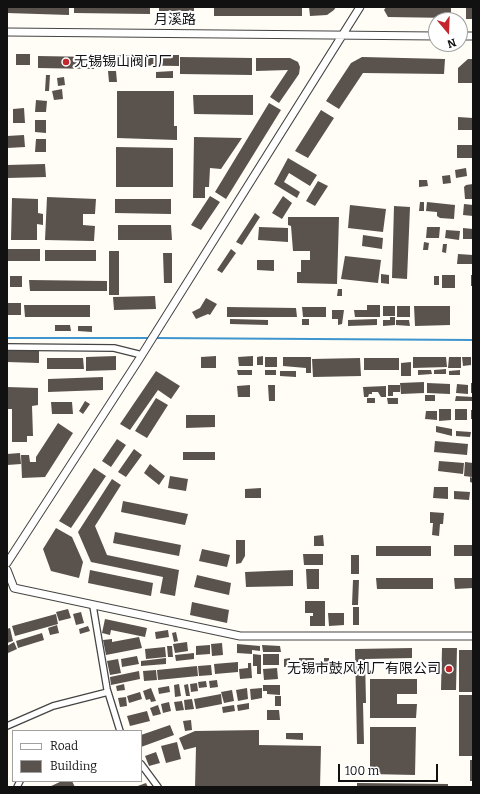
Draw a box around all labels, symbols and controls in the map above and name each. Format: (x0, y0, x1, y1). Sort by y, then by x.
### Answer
street label: 月溪路 (154, 12, 196, 28)
north arrow (428, 12, 468, 52)
text: N (446, 35, 458, 50)
place label: 无锡锡山阀门厂 (74, 54, 172, 70)
marker: 无锡锡山阀门厂 (61, 57, 71, 67)
place label: 无锡市鼓风机厂有限公司 (287, 661, 441, 677)
marker: 无锡市鼓风机厂有限公司 (444, 664, 454, 674)
legend (12, 730, 142, 782)
text: Road (50, 739, 78, 753)
scale bar (340, 756, 440, 782)
text: Building (50, 759, 97, 773)
text: 100 m (345, 764, 379, 778)

